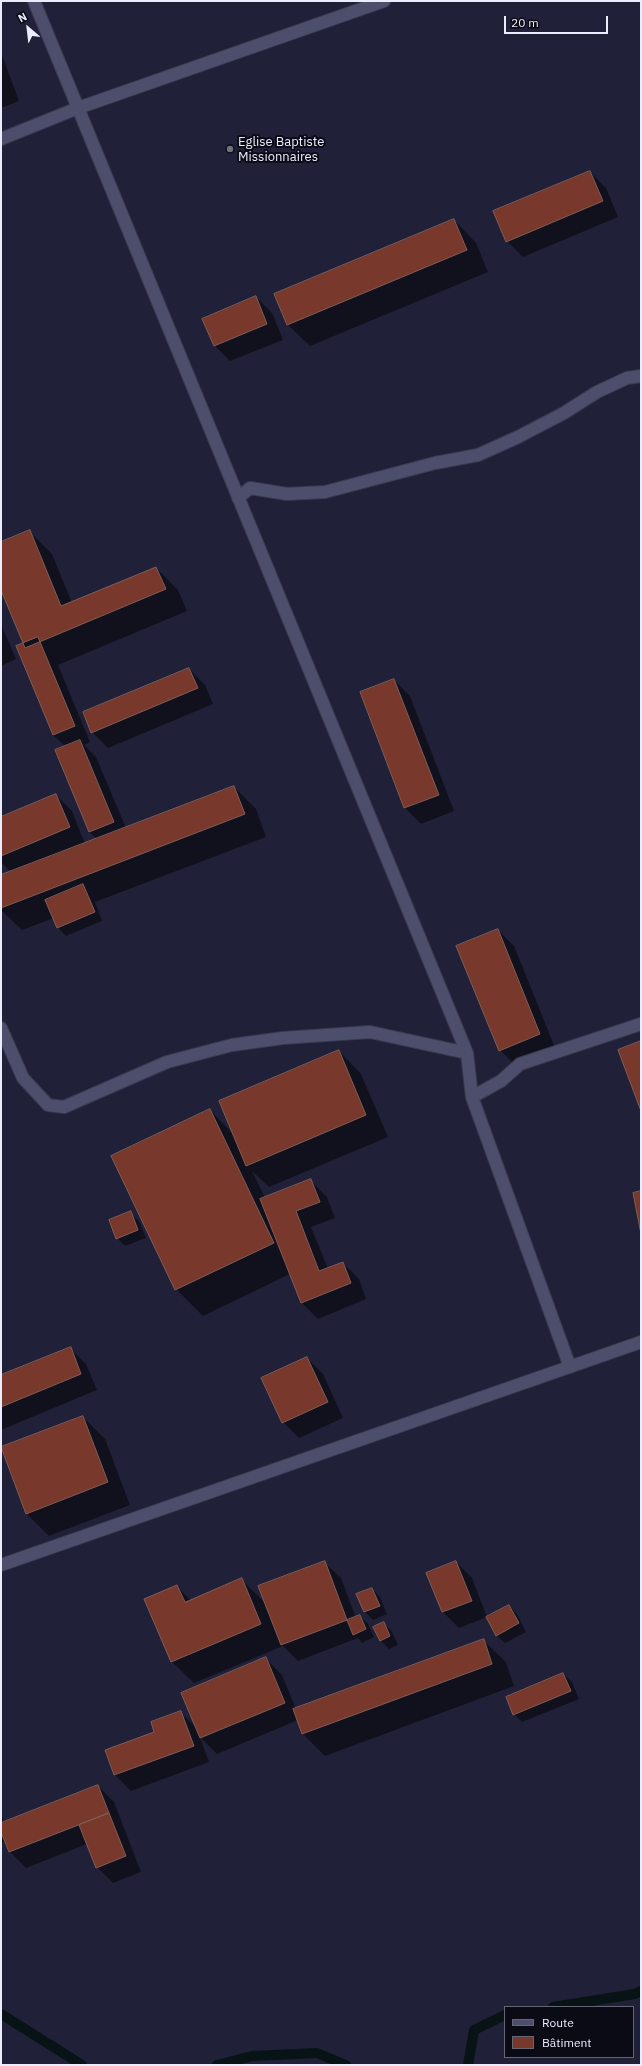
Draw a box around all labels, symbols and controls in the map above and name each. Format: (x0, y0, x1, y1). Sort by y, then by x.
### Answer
north arrow (8, 8, 48, 48)
scale bar (506, 8, 610, 34)
text: N (16, 9, 29, 25)
text: 20 m (511, 15, 539, 30)
place label: Eglise Baptiste Missionnaires (238, 134, 324, 165)
marker: Eglise Baptiste Missionnaires (225, 144, 235, 154)
legend (504, 2006, 634, 2058)
text: Route (542, 2015, 574, 2030)
text: Bâtiment (542, 2035, 592, 2050)

